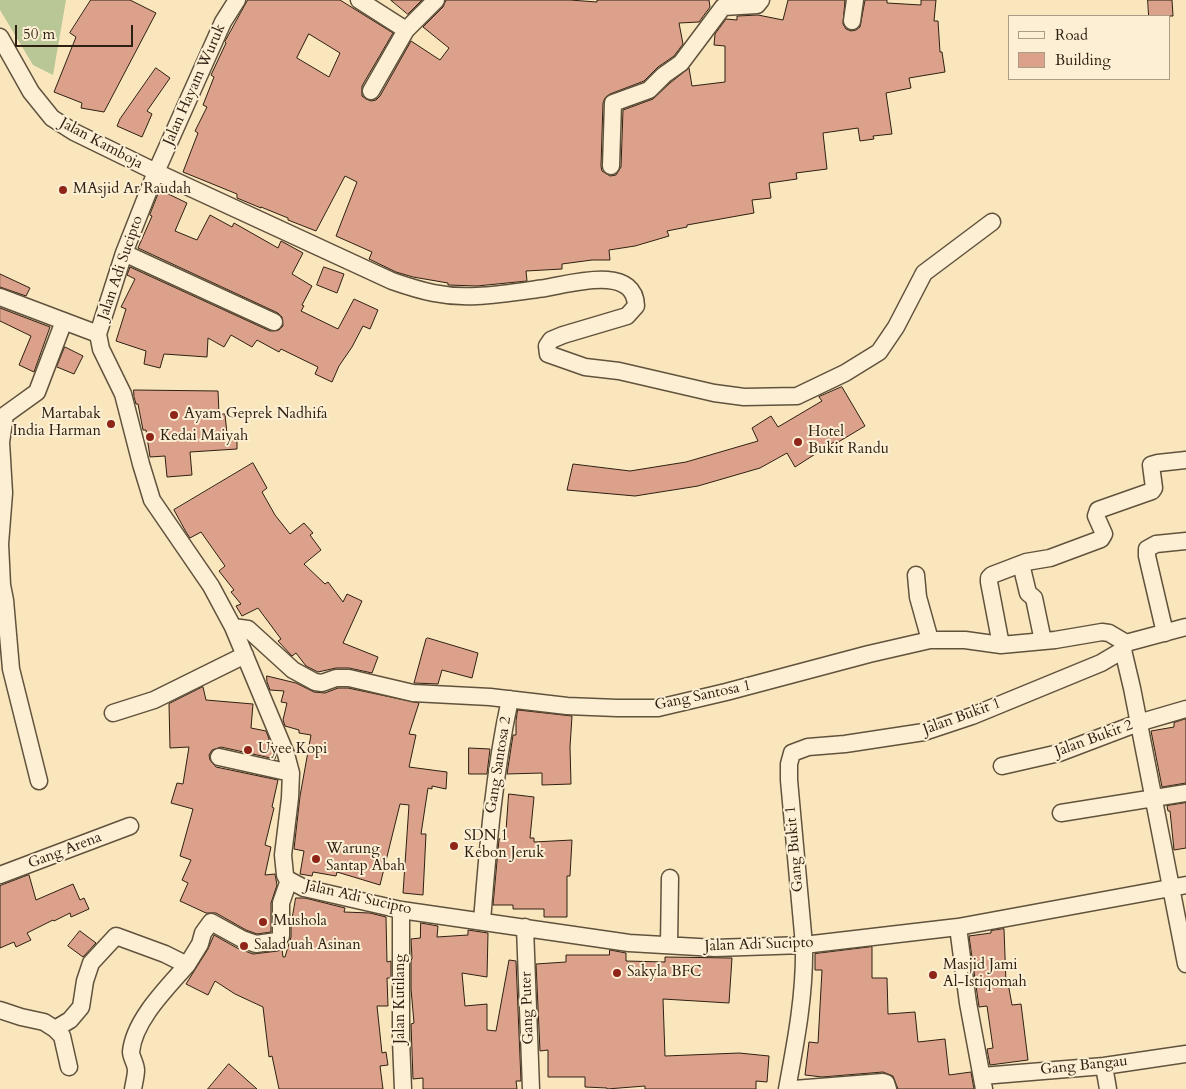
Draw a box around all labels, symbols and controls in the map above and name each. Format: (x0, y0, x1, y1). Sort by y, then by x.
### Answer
scale bar (18, 15, 135, 47)
legend (1008, 15, 1171, 80)
street label: Jalan Hayam Wuruk (160, 21, 230, 149)
text: 50 m (23, 24, 55, 44)
text: Road (1055, 25, 1088, 45)
text: Building (1055, 50, 1111, 70)
street label: Jalan Kamboja (56, 115, 146, 173)
place label: MAsjid Ar Raudah (73, 181, 191, 199)
marker: MAsjid Ar Raudah (57, 184, 69, 196)
street label: Jalan Adi Sucipto (95, 214, 147, 322)
place label: Martabak India Harman (12, 406, 101, 441)
place label: Ayam Geprek Nadhifa (184, 406, 328, 424)
marker: Ayam Geprek Nadhifa (168, 409, 180, 421)
marker: Martabak India Harman (105, 418, 117, 430)
place label: Hotel Bukit Randu (808, 424, 889, 459)
place label: Kedai Maiyah (160, 428, 248, 446)
marker: Kedai Maiyah (144, 431, 156, 443)
marker: Hotel Bukit Randu (792, 436, 804, 448)
street label: Gang Santosa 1 (653, 677, 753, 715)
street label: Jalan Bukit 1 (921, 695, 1003, 739)
street label: Gang Santosa 2 (482, 715, 516, 815)
street label: Jalan Bukit 2 (1053, 717, 1135, 761)
place label: Uyee Kopi (258, 741, 327, 759)
marker: Uyee Kopi (242, 744, 254, 756)
street label: Gang Bukit 1 (782, 805, 808, 893)
place label: SDN 1 Kebon Jeruk (464, 828, 544, 863)
street label: Gang Arena (26, 829, 104, 873)
marker: SDN 1 Kebon Jeruk (448, 840, 460, 852)
place label: Warung Santap Abah (326, 841, 405, 876)
marker: Warung Santap Abah (310, 853, 322, 865)
street label: Jalan Adi Sucipto (303, 877, 413, 919)
place label: Mushola (273, 913, 327, 931)
marker: Mushola (257, 916, 269, 928)
street label: Jalan Adi Sucipto (704, 934, 814, 956)
place label: Salad uah Asinan (254, 937, 361, 955)
marker: Salad uah Asinan (238, 940, 250, 952)
street label: Jalan Kutilang (392, 954, 410, 1044)
place label: Masjid Jami Al-Istiqomah (943, 957, 1027, 992)
place label: Sakyla BFC (627, 964, 701, 982)
marker: Sakyla BFC (611, 967, 623, 979)
marker: Masjid Jami Al-Istiqomah (927, 969, 939, 981)
street label: Gang Puter (518, 971, 538, 1045)
street label: Gang Bangau (1039, 1052, 1129, 1080)

